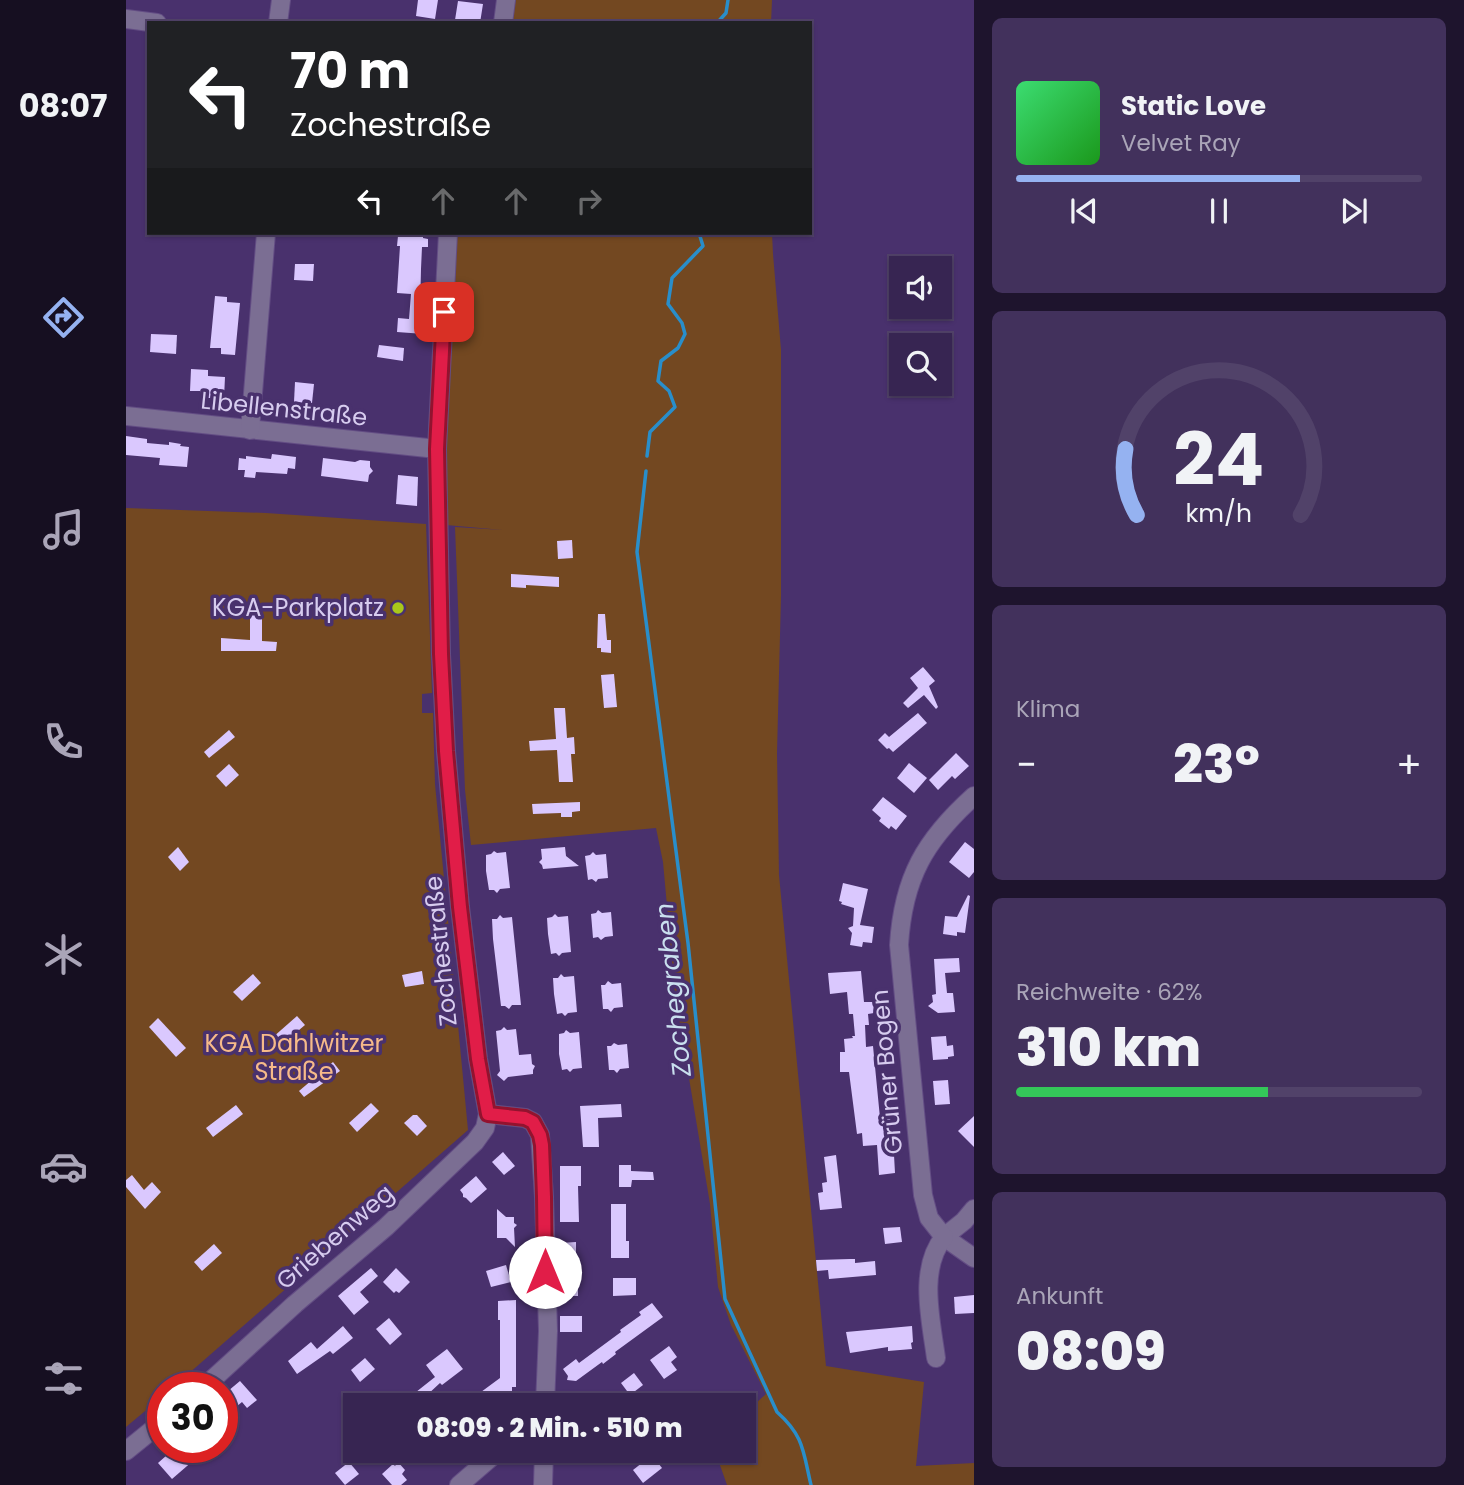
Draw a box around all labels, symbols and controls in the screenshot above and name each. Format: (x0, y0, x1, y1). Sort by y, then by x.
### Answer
text: 70 m (290, 37, 410, 105)
icon: left (175, 49, 266, 140)
text: 08:07 (19, 83, 107, 128)
text: Static Love (1121, 88, 1266, 124)
text: Zochestraße (290, 102, 491, 147)
text: Velvet Ray (1121, 127, 1241, 159)
icon: left (351, 182, 389, 220)
icon: ahead (424, 182, 462, 220)
icon: ahead (497, 182, 535, 220)
icon: right (570, 182, 608, 220)
icon: previous (1065, 192, 1103, 230)
icon: pause (1200, 192, 1238, 230)
icon: next (1335, 192, 1373, 230)
map controls (889, 256, 952, 396)
button: sound (889, 256, 952, 319)
pin (414, 282, 474, 342)
icon: directions (39, 293, 88, 342)
icon: arrive (425, 293, 463, 331)
button: search (889, 333, 952, 396)
street label: Libellenstraße (199, 383, 369, 434)
text: 24 (1174, 410, 1264, 511)
text: km/h (1186, 496, 1252, 531)
icon: music (39, 505, 88, 554)
place label: KGA-Parkplatz (212, 591, 384, 624)
marker: KGA-Parkplatz (390, 600, 406, 616)
text: Klima (1016, 693, 1080, 725)
icon: phone (39, 717, 88, 766)
text: 23° (1173, 728, 1260, 801)
text: − (1016, 738, 1037, 791)
text: + (1396, 738, 1422, 791)
street label: Zochestraße (416, 874, 465, 1028)
water label: Zochegraben (646, 901, 700, 1080)
icon: climate (39, 930, 88, 979)
text: Reichweite · 62% (1016, 976, 1202, 1008)
street label: Grüner Bogen (863, 988, 910, 1156)
text: 310 km (1016, 1011, 1201, 1084)
park label: KGA Dahlwitzer Straße (204, 1027, 384, 1088)
icon: car (39, 1142, 88, 1191)
street label: Griebenweg (269, 1176, 400, 1297)
position arrow (508, 1235, 582, 1309)
text: Ankunft (1016, 1280, 1103, 1312)
text: 08:09 (1016, 1315, 1166, 1388)
icon: filters (39, 1354, 88, 1403)
speed limit sign: 30 (147, 1372, 238, 1463)
text: 08:09 · 2 Min. · 510 m (416, 1410, 683, 1446)

